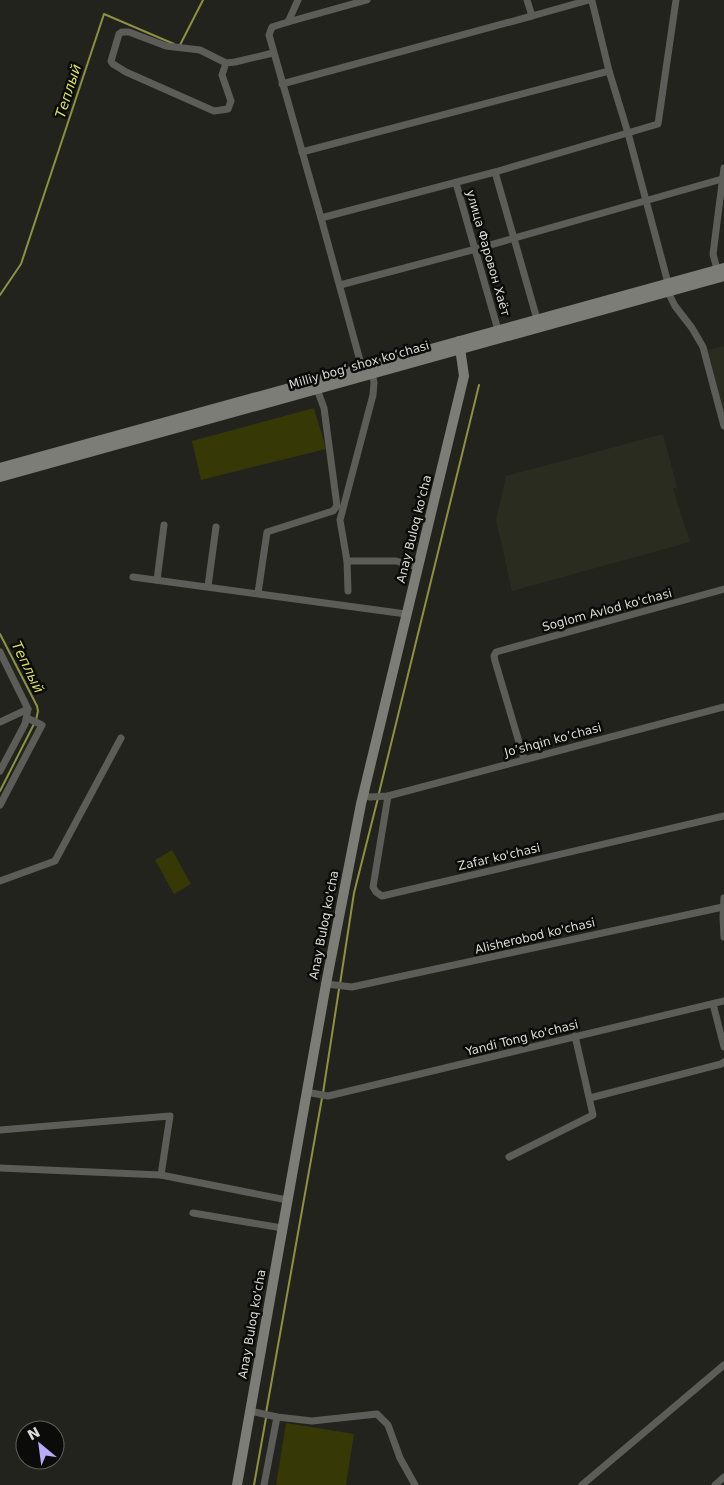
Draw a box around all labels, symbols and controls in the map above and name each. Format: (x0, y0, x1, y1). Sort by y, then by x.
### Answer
water label: Теплый (52, 62, 84, 120)
street label: улица Фаровон Хаёт (463, 188, 513, 318)
street label: Milliy bog‘ shox ko‘chasi (287, 338, 431, 392)
street label: Anay Buloq ko'cha (394, 474, 434, 584)
street label: Soglom Avlod ko'chasi (541, 586, 673, 634)
water label: Теплый (9, 639, 47, 695)
street label: Joʼshqin koʼchasi (502, 720, 603, 760)
street label: Zafar ko'chasi (456, 841, 542, 873)
street label: Anay Buloq ko'cha (307, 869, 341, 981)
street label: Alisherobod ko'chasi (474, 915, 596, 957)
street label: Yandi Tong ko'chasi (463, 1017, 580, 1059)
street label: Anay Buloq ko'cha (235, 1268, 269, 1380)
north arrow (15, 1420, 65, 1470)
text: N (25, 1424, 43, 1443)

